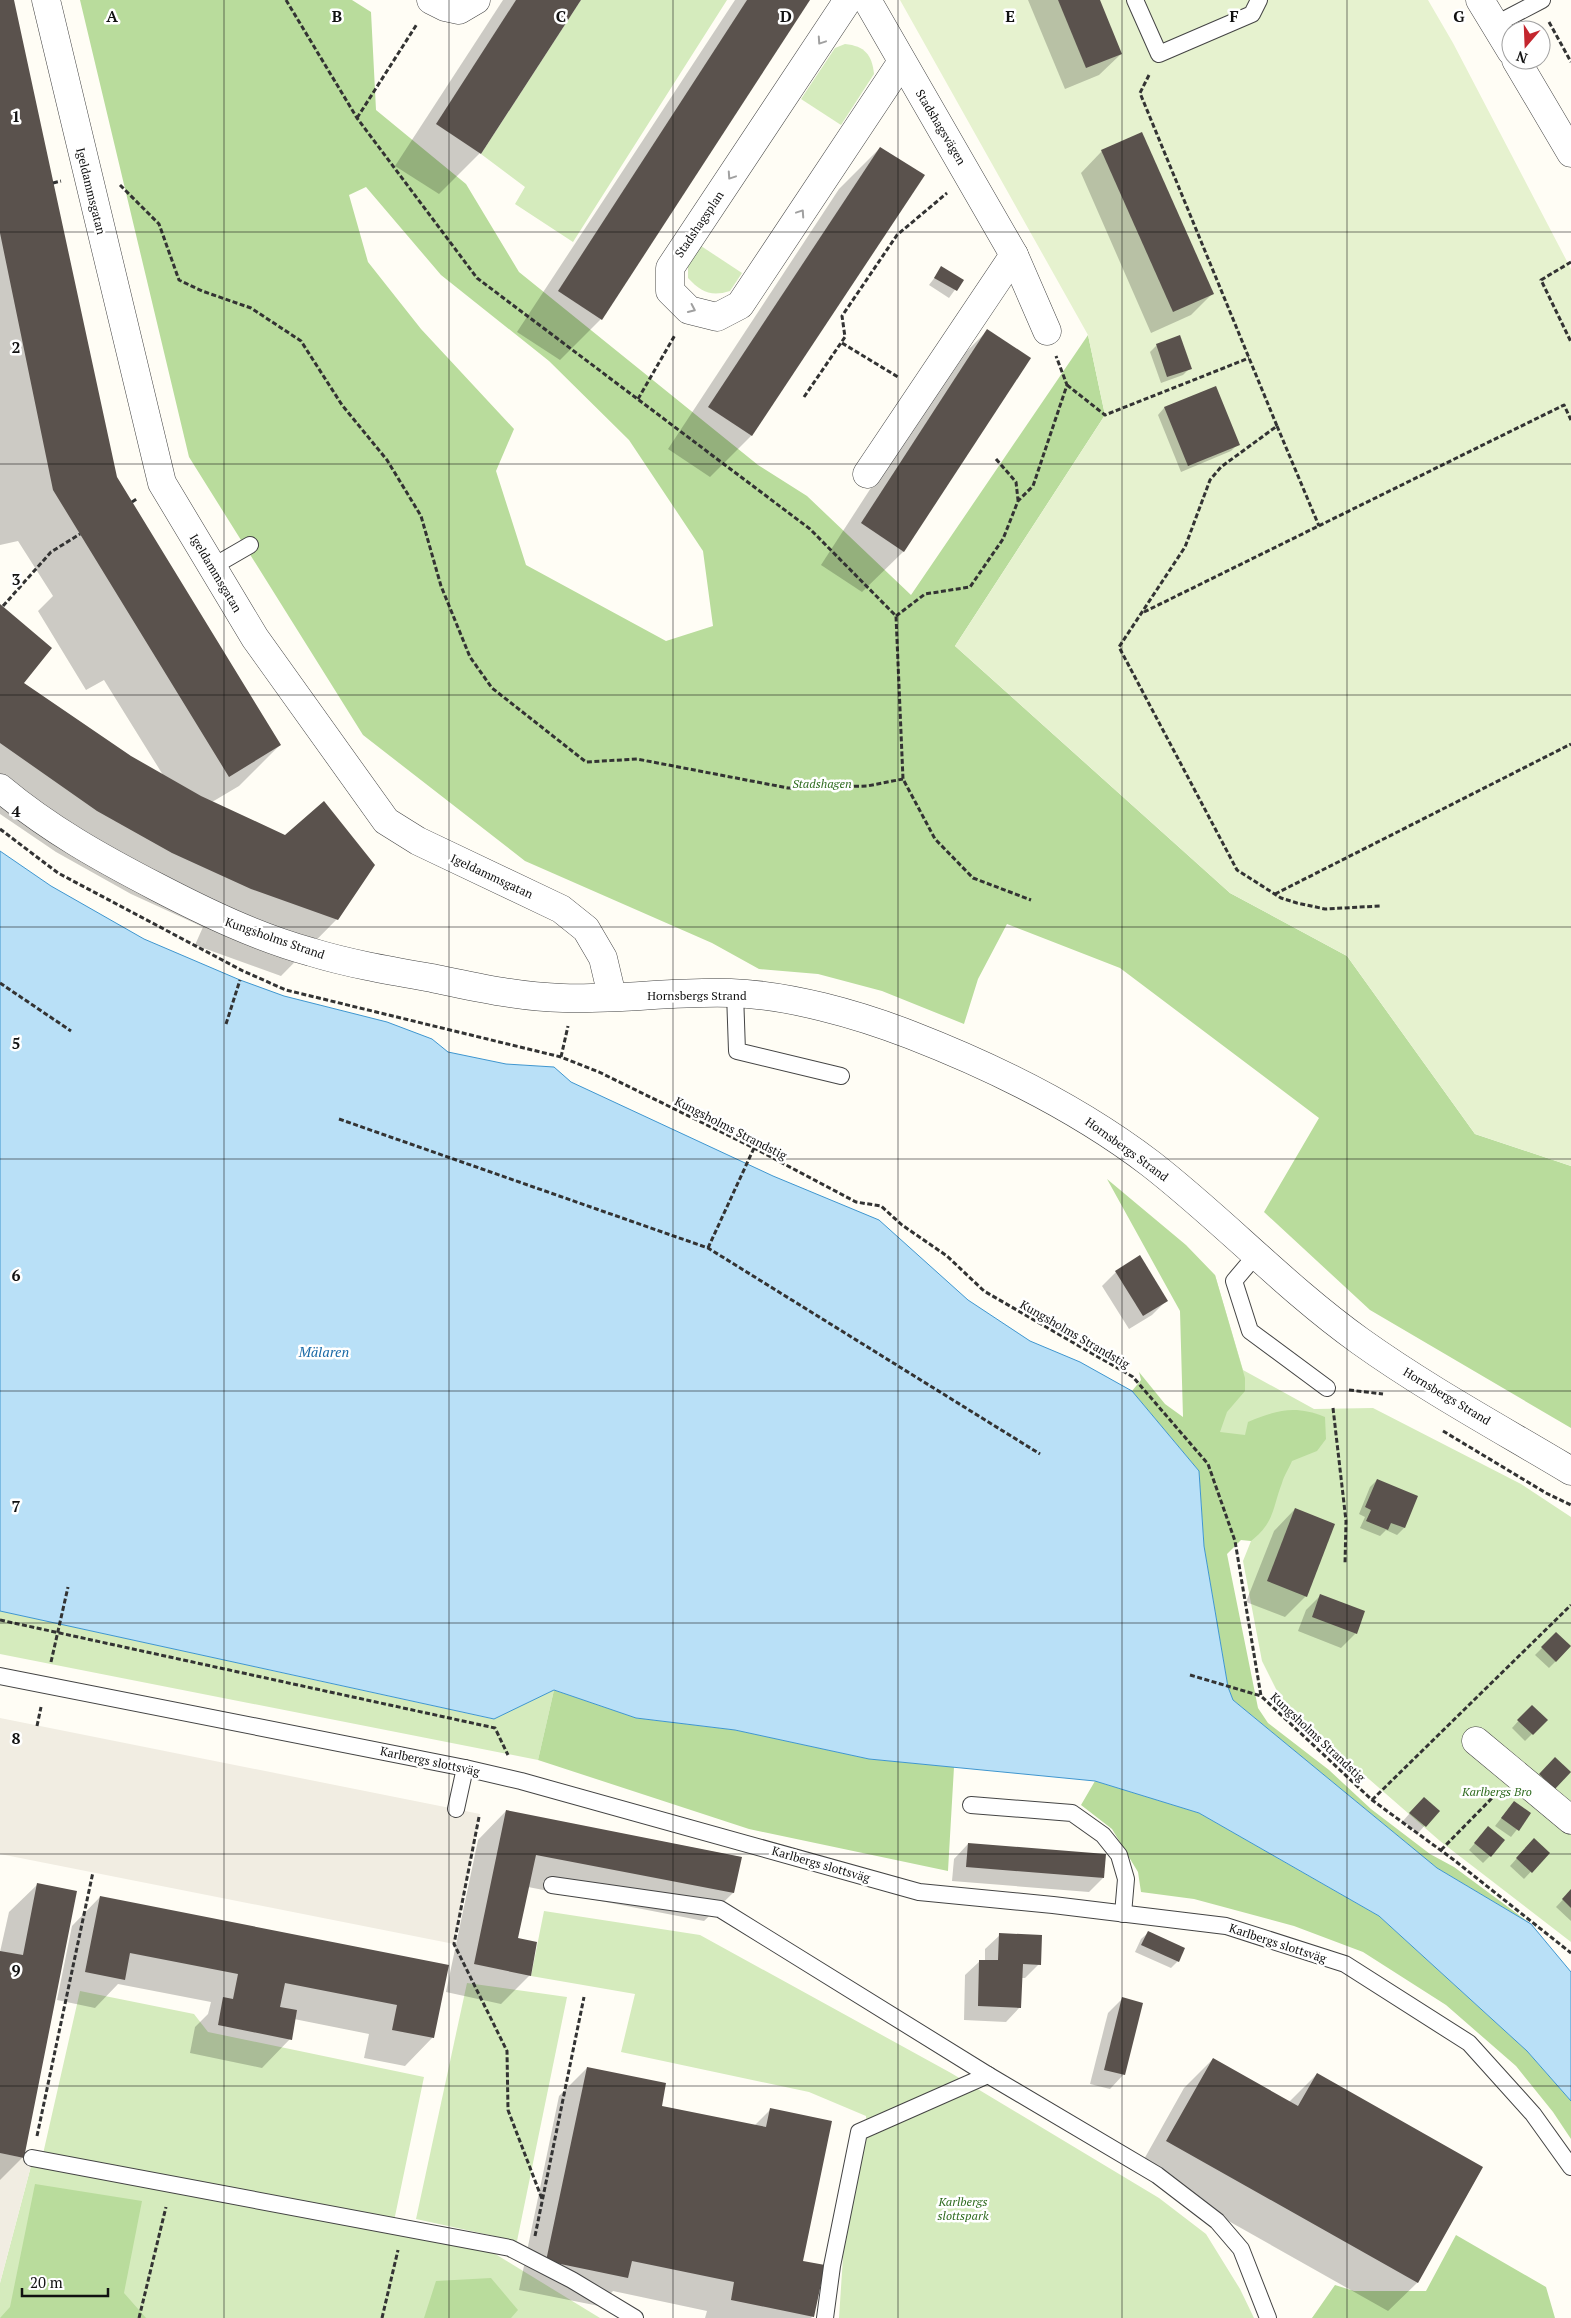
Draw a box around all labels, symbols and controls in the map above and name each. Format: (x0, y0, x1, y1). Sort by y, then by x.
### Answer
text: A (106, 5, 118, 27)
text: B (332, 5, 342, 27)
text: C (556, 5, 566, 27)
text: D (780, 5, 792, 27)
text: E (1005, 5, 1015, 27)
text: F (1229, 5, 1239, 27)
text: G (1453, 5, 1465, 27)
north arrow (1501, 20, 1551, 70)
one-way arrow (818, 35, 827, 44)
text: N (1513, 47, 1530, 68)
street label: Stadshagsvägen (913, 87, 969, 167)
text: 1 (11, 105, 21, 127)
street label: Igeldammsgatan (73, 146, 109, 236)
one-way arrow (728, 170, 737, 180)
street label: Stadshagsplan (671, 188, 727, 260)
one-way arrow (795, 209, 804, 218)
one-way arrow (687, 303, 696, 313)
text: 2 (11, 336, 21, 358)
street label: Igeldammsgatan (187, 531, 245, 615)
text: 3 (11, 568, 21, 590)
park label: Stadshagen (792, 776, 852, 791)
text: 4 (11, 800, 21, 822)
street label: Igeldammsgatan (449, 850, 535, 902)
street label: Kungsholms Strand (223, 914, 327, 962)
street label: Hornsbergs Strand (647, 988, 747, 1003)
text: 5 (11, 1032, 21, 1054)
street label: Kungsholms Strandstig (672, 1093, 790, 1163)
street label: Hornsbergs Strand (1082, 1114, 1172, 1184)
text: 6 (11, 1264, 21, 1286)
street label: Kungsholms Strandstig (1018, 1297, 1133, 1372)
water label: Mälaren (298, 1342, 349, 1361)
street label: Hornsbergs Strand (1401, 1364, 1494, 1428)
text: 7 (11, 1495, 21, 1517)
street label: Kungsholms Strandstig (1268, 1689, 1369, 1785)
text: 8 (11, 1727, 21, 1749)
street label: Karlbergs slottsväg (379, 1743, 482, 1779)
park label: Karlbergs Bro (1461, 1784, 1532, 1799)
street label: Karlbergs slottsväg (770, 1843, 873, 1885)
street label: Karlbergs slottsväg (1227, 1920, 1329, 1966)
text: 9 (11, 1959, 21, 1981)
park label: Karlbergs slottspark (937, 2194, 989, 2223)
scale bar (22, 2266, 109, 2298)
text: 20 m (30, 2272, 63, 2292)

